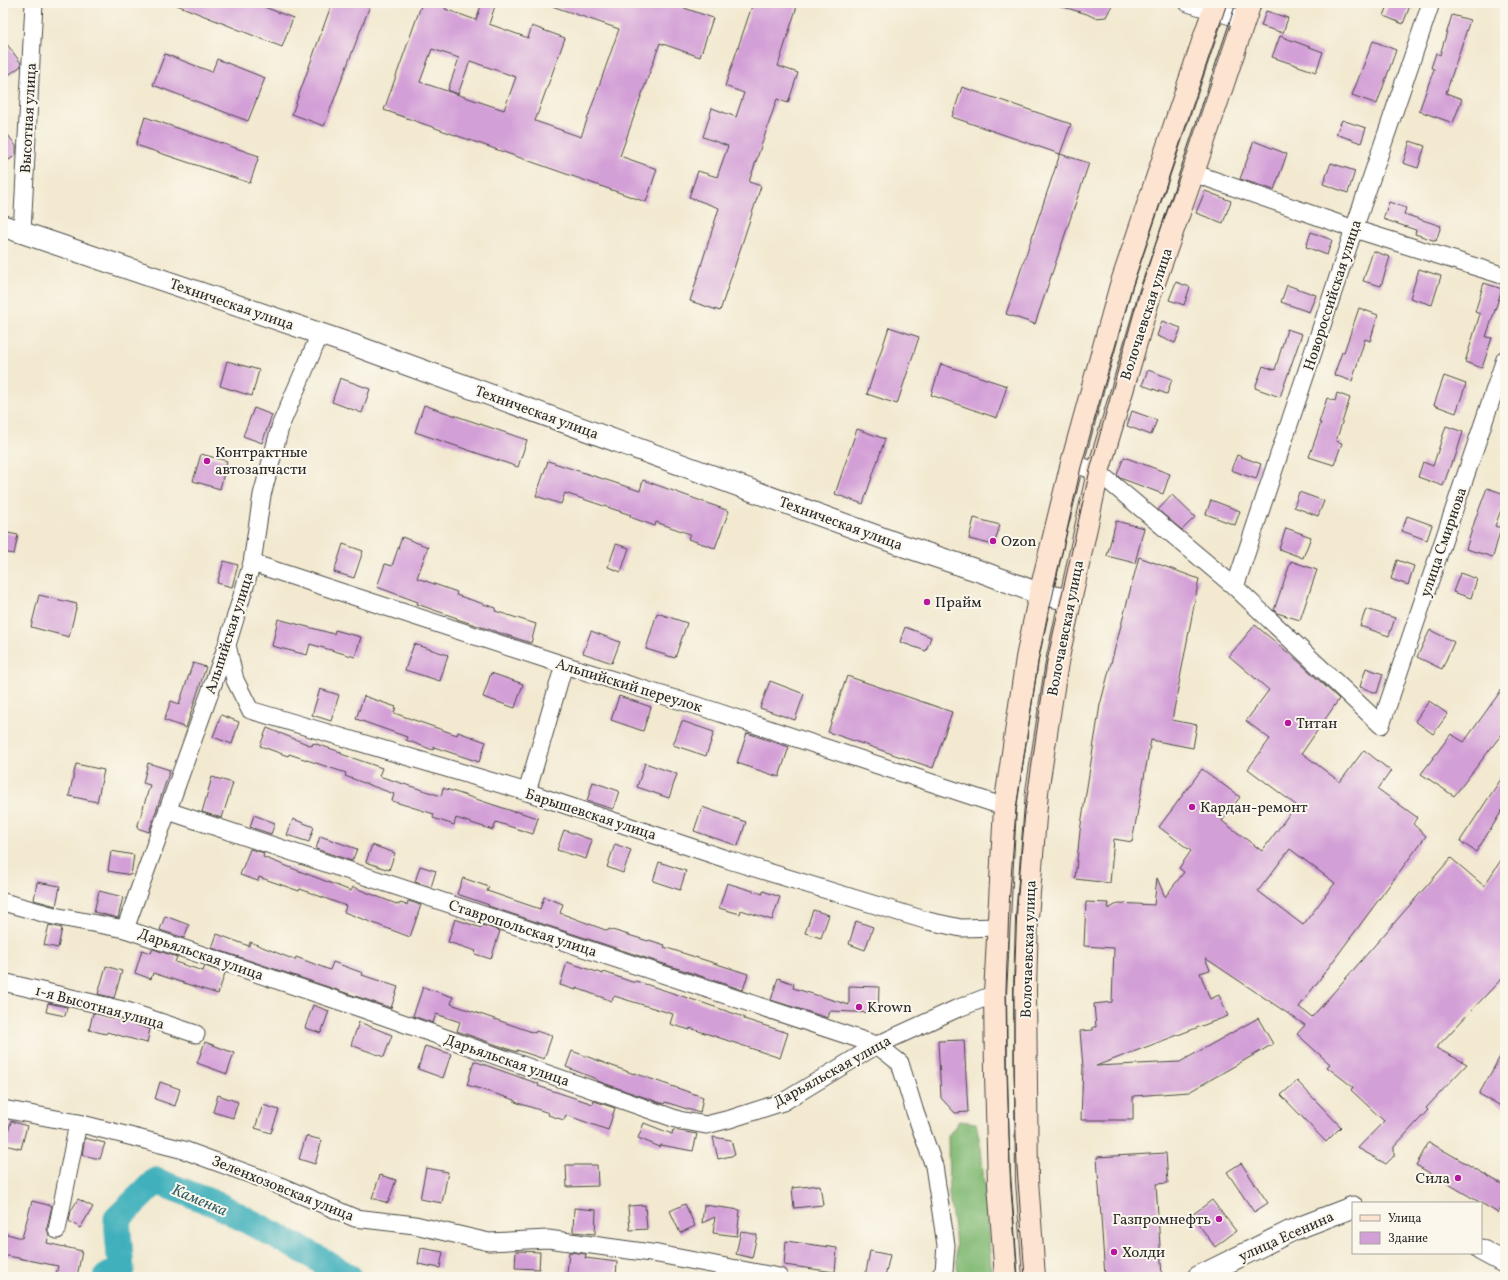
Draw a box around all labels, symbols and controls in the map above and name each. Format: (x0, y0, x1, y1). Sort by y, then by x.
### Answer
street label: Высотная улица (16, 62, 43, 174)
street label: Новороссийская улица (1299, 217, 1368, 374)
street label: Волочаевская улица (1116, 246, 1179, 383)
street label: Техническая улица (166, 274, 297, 337)
street label: Техническая улица (472, 381, 601, 446)
place label: Контрактные автозапчасти (215, 443, 308, 481)
marker: Контрактные автозапчасти (202, 456, 212, 466)
street label: улица Смирнова (1416, 485, 1473, 600)
street label: Техническая улица (776, 492, 905, 557)
place label: Ozon (1001, 532, 1036, 553)
marker: Ozon (988, 536, 998, 546)
street label: Волочаевская улица (1043, 559, 1090, 698)
street label: Альпийская улица (201, 570, 260, 697)
place label: Прайм (935, 593, 982, 614)
marker: Прайм (922, 597, 932, 607)
street label: Альпийский переулок (553, 654, 704, 719)
place label: Титан (1296, 714, 1337, 735)
marker: Титан (1283, 718, 1293, 728)
street label: Барышевская улица (522, 784, 659, 847)
place label: Кардан-ремонт (1200, 798, 1308, 819)
marker: Кардан-ремонт (1187, 802, 1197, 812)
street label: Волочаевская улица (1017, 880, 1042, 1018)
street label: Ставропольская улица (446, 896, 599, 963)
street label: Дарьяльская улица (135, 924, 266, 987)
street label: 1-я Высотная улица (33, 981, 167, 1036)
place label: Krown (867, 998, 912, 1019)
marker: Krown (854, 1002, 864, 1012)
street label: Дарьяльская улица (441, 1030, 572, 1093)
street label: Дарьяльская улица (770, 1031, 895, 1113)
street label: Зеленхозовская улица (208, 1151, 357, 1228)
place label: Сила (1415, 1169, 1450, 1190)
marker: Сила (1453, 1173, 1463, 1183)
water label: Каменка (168, 1179, 231, 1222)
legend (1352, 1202, 1482, 1254)
street label: улица Есенина (1236, 1207, 1338, 1268)
place label: Газпромнефть (1112, 1210, 1211, 1231)
text: Улица (1388, 1211, 1421, 1227)
marker: Газпромнефть (1214, 1214, 1224, 1224)
text: Здание (1388, 1231, 1428, 1247)
place label: Холди (1122, 1243, 1165, 1264)
marker: Холди (1109, 1247, 1119, 1257)

